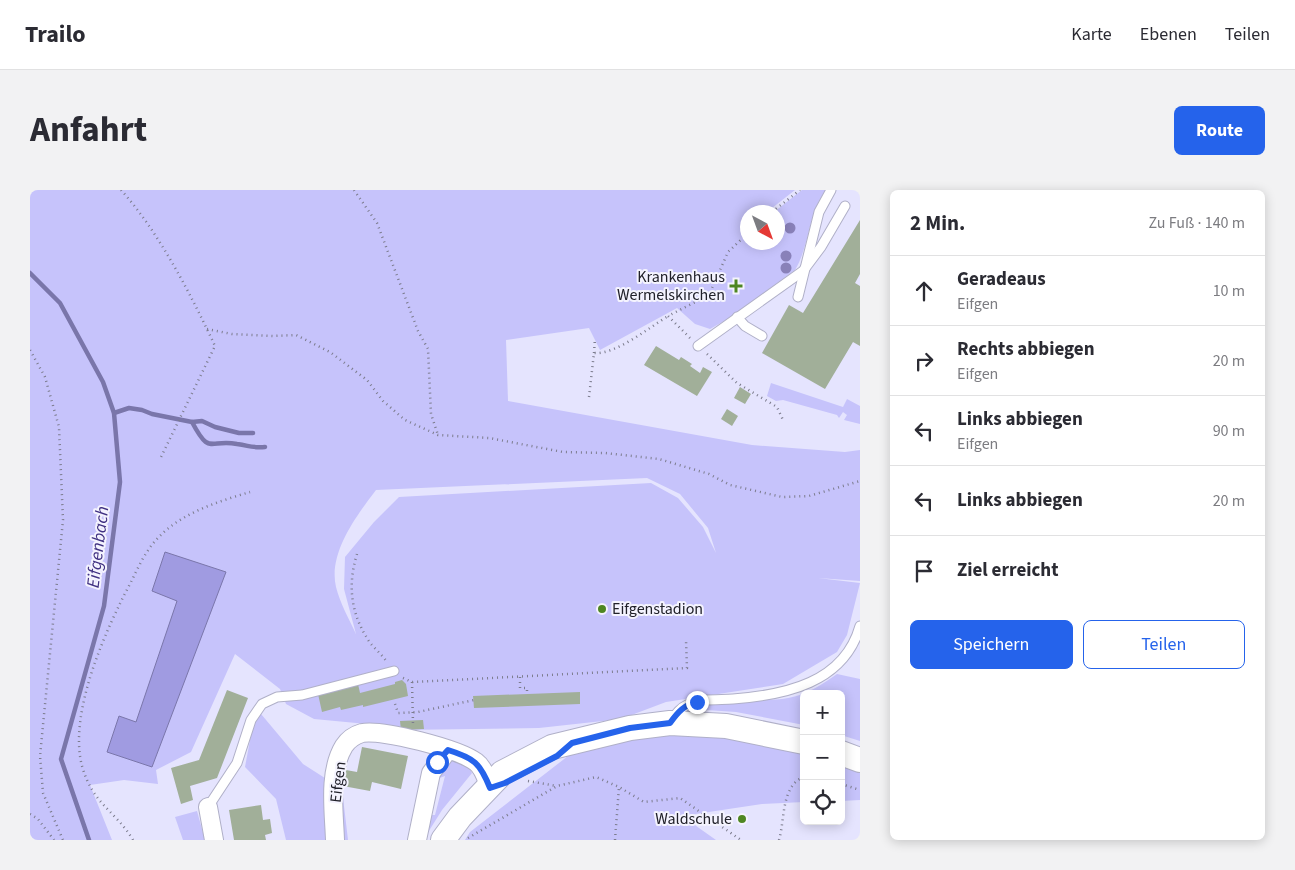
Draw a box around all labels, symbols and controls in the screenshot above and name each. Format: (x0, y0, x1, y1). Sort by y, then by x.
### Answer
text: Trailo (25, 17, 86, 52)
text: Karte (1071, 22, 1112, 47)
text: Ebenen (1140, 22, 1197, 47)
text: Teilen (1225, 22, 1270, 47)
text: Anfahrt (30, 105, 147, 155)
button: Route (1174, 106, 1265, 155)
north arrow (740, 205, 785, 250)
text: 2 Min. (910, 208, 965, 238)
text: Zu Fuß · 140 m (1149, 212, 1245, 234)
place label: Krankenhaus Wermelskirchen (617, 266, 725, 306)
text: Geradeaus (957, 266, 1046, 293)
icon: ahead (910, 277, 938, 305)
marker: Krankenhaus Wermelskirchen (729, 279, 743, 293)
text: 10 m (1213, 280, 1245, 302)
text: Eifgen (957, 293, 998, 315)
text: Rechts abbiegen (957, 336, 1095, 363)
icon: right (910, 347, 938, 375)
text: 20 m (1213, 350, 1245, 372)
text: Eifgen (957, 363, 998, 385)
text: Links abbiegen (957, 406, 1083, 433)
icon: left (910, 417, 938, 445)
text: 90 m (1213, 420, 1245, 442)
text: Eifgen (957, 433, 998, 455)
icon: left (910, 487, 938, 515)
text: Links abbiegen (957, 487, 1083, 514)
text: 20 m (1213, 490, 1245, 512)
water label: Eifgenbach (81, 505, 115, 589)
icon: arrive (910, 557, 938, 585)
text: Ziel erreicht (957, 557, 1058, 584)
place label: Eifgenstadion (612, 598, 703, 620)
marker: Eifgenstadion (596, 603, 608, 615)
button: Speichern (910, 620, 1073, 669)
button: Teilen (1083, 620, 1245, 669)
map controls (800, 690, 845, 825)
button: + (800, 690, 845, 735)
route end (686, 691, 709, 714)
button: − (800, 735, 845, 780)
route start (426, 751, 449, 774)
street label: Eifgen (325, 760, 351, 804)
button: locate (800, 780, 845, 825)
place label: Waldschule (655, 808, 732, 830)
marker: Waldschule (736, 813, 748, 825)

